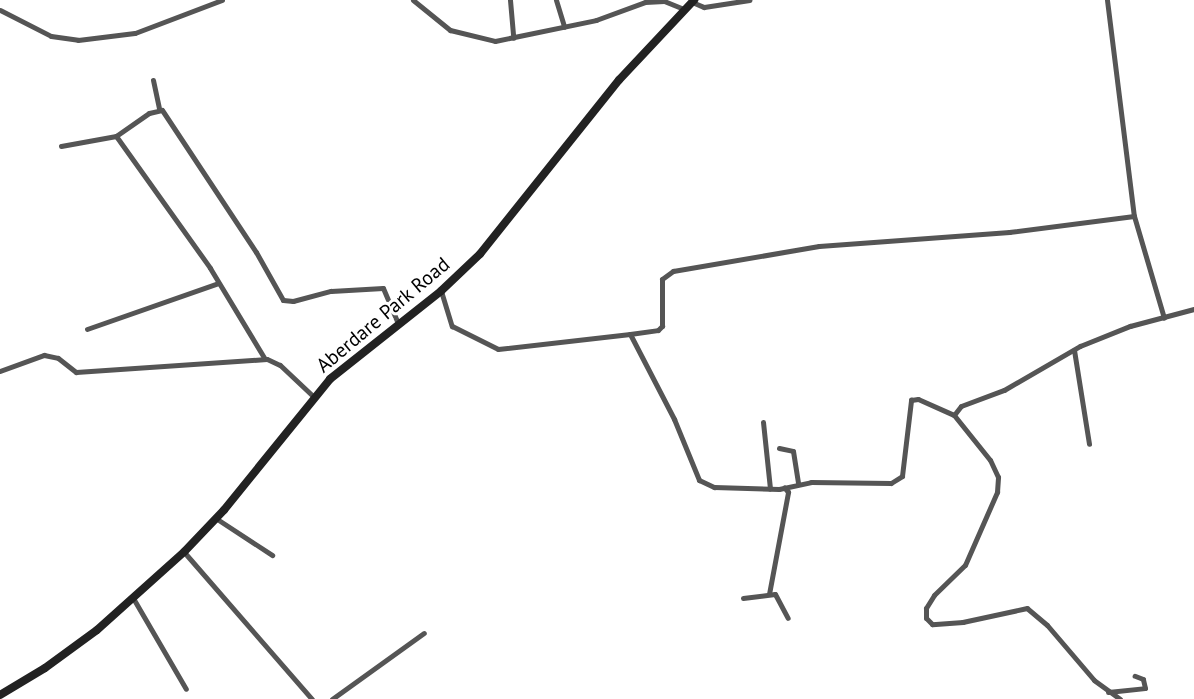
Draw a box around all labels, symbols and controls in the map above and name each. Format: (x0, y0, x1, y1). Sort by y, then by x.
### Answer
street label: Aberdare Park Road (311, 252, 455, 378)

